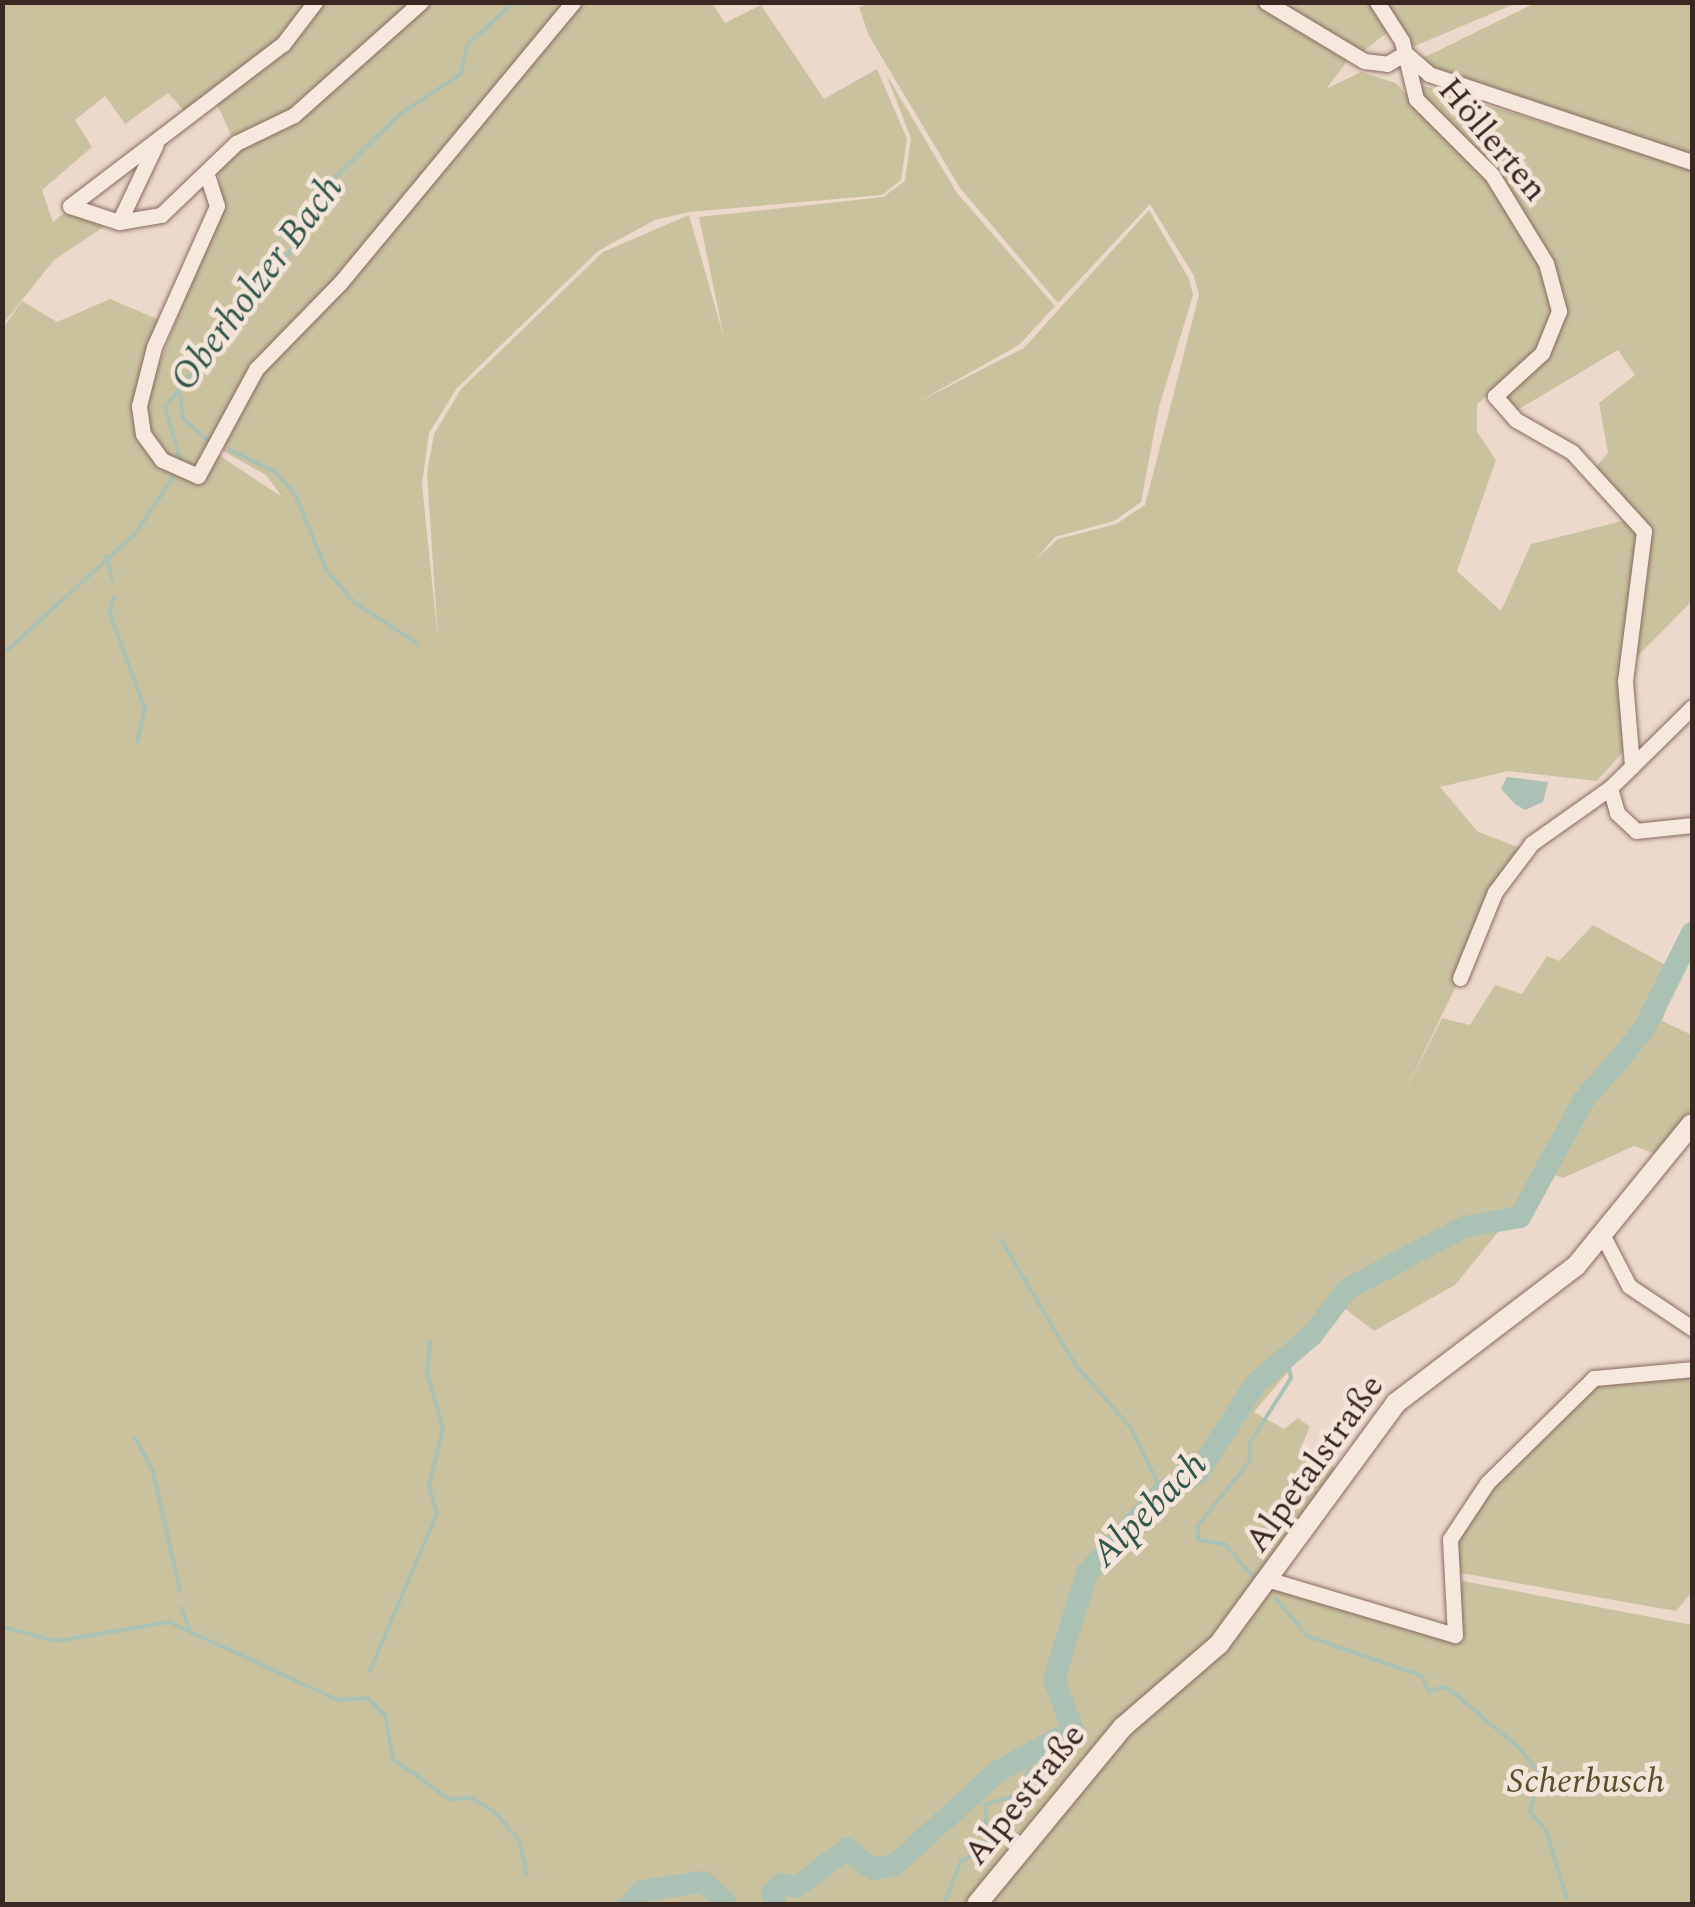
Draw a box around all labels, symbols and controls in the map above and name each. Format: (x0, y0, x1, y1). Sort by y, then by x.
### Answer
street label: Höllerten (1428, 70, 1556, 210)
water label: Oberholzer Bach (162, 167, 354, 401)
street label: Alpetalstraße (1236, 1367, 1394, 1561)
water label: Alpebach (1083, 1443, 1217, 1577)
street label: Alpestraße (955, 1716, 1095, 1874)
park label: Scherbusch (1507, 1761, 1665, 1803)

